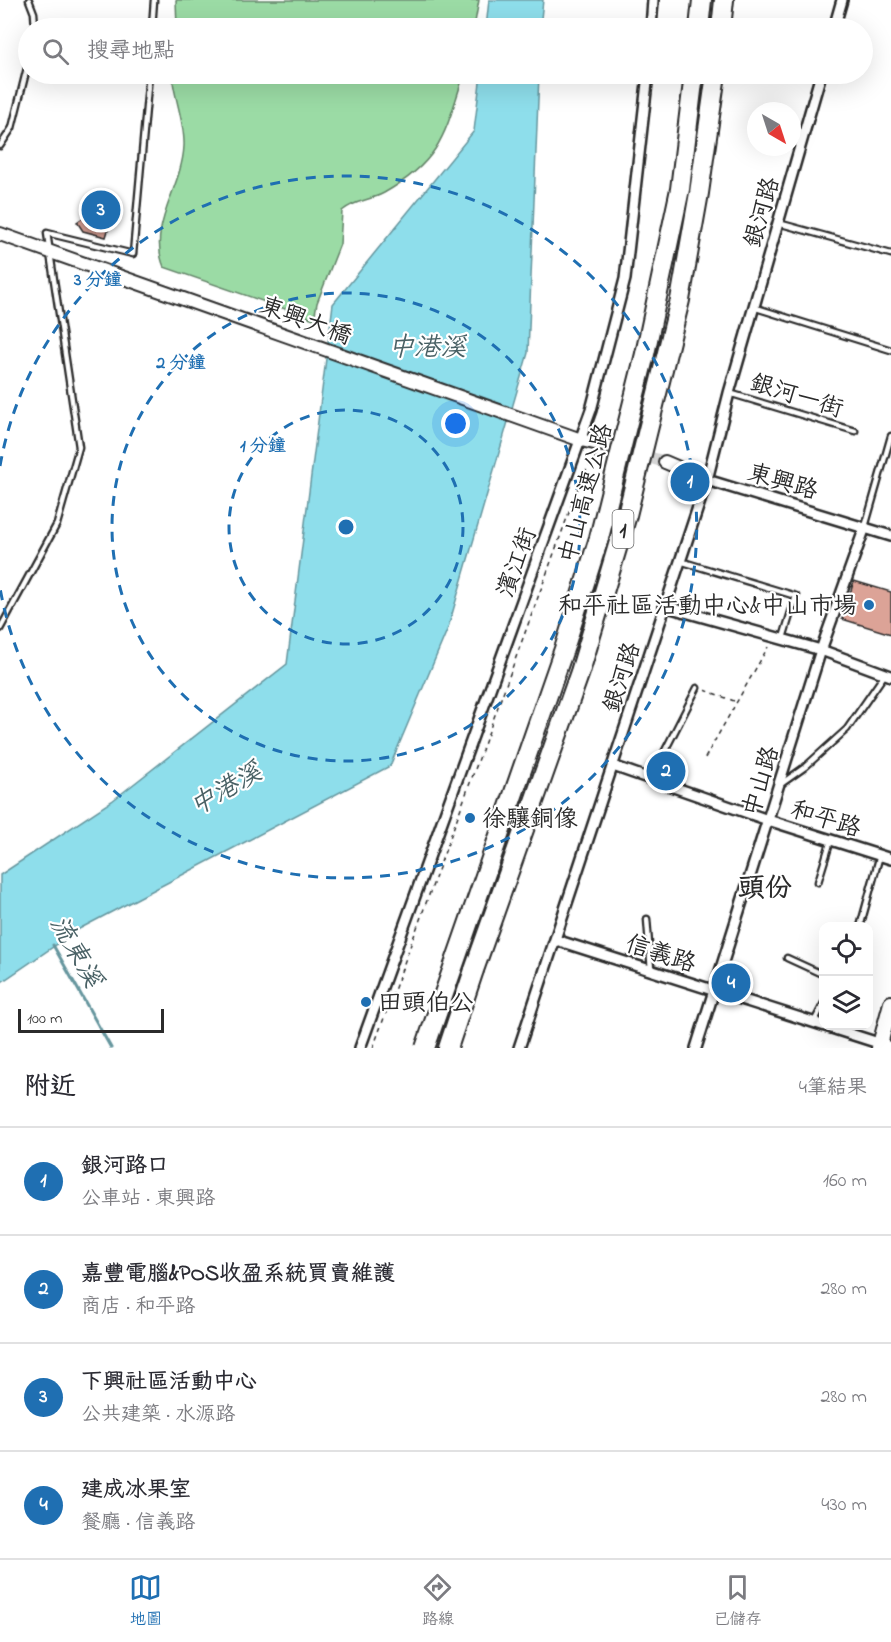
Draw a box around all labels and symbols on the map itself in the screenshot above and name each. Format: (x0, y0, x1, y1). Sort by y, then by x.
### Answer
north arrow (747, 102, 801, 156)
street label: 銀河路 (737, 173, 790, 252)
pin: 3 (82, 188, 120, 232)
text: 3 分鐘 (73, 268, 122, 294)
street label: 東興大橋 (254, 289, 356, 355)
water label: 中港溪 (388, 330, 468, 368)
text: 2 分鐘 (155, 351, 206, 377)
street label: 銀河一街 (745, 367, 847, 428)
your location (441, 409, 470, 438)
street label: 中山高速公路 (552, 420, 623, 568)
text: 1 分鐘 (240, 434, 286, 460)
street label: 東興路 (743, 457, 822, 510)
pin: 1 (670, 460, 710, 504)
road number: 1 (612, 510, 634, 548)
centre of rings (336, 517, 356, 537)
street label: 濱江街 (490, 523, 547, 603)
place label: 和平社區活動中心&中山市場 (558, 590, 857, 625)
marker: 和平社區活動中心&中山市場 (862, 598, 876, 612)
street label: 銀河路 (596, 638, 651, 717)
street label: 中山路 (735, 742, 790, 821)
pin: 2 (646, 748, 686, 794)
water label: 中港溪 (183, 754, 272, 827)
street label: 和平路 (786, 793, 865, 848)
place label: 徐驤銅像 (482, 803, 578, 838)
marker: 徐驤銅像 (463, 811, 477, 825)
district label: 頭份 (738, 870, 792, 909)
water label: 流東溪 (38, 909, 111, 998)
street label: 信義路 (621, 928, 700, 983)
pin: 4 (712, 960, 750, 1006)
place label: 田頭伯公 (378, 987, 474, 1022)
marker: 田頭伯公 (359, 995, 373, 1009)
scale bar (18, 1006, 164, 1034)

